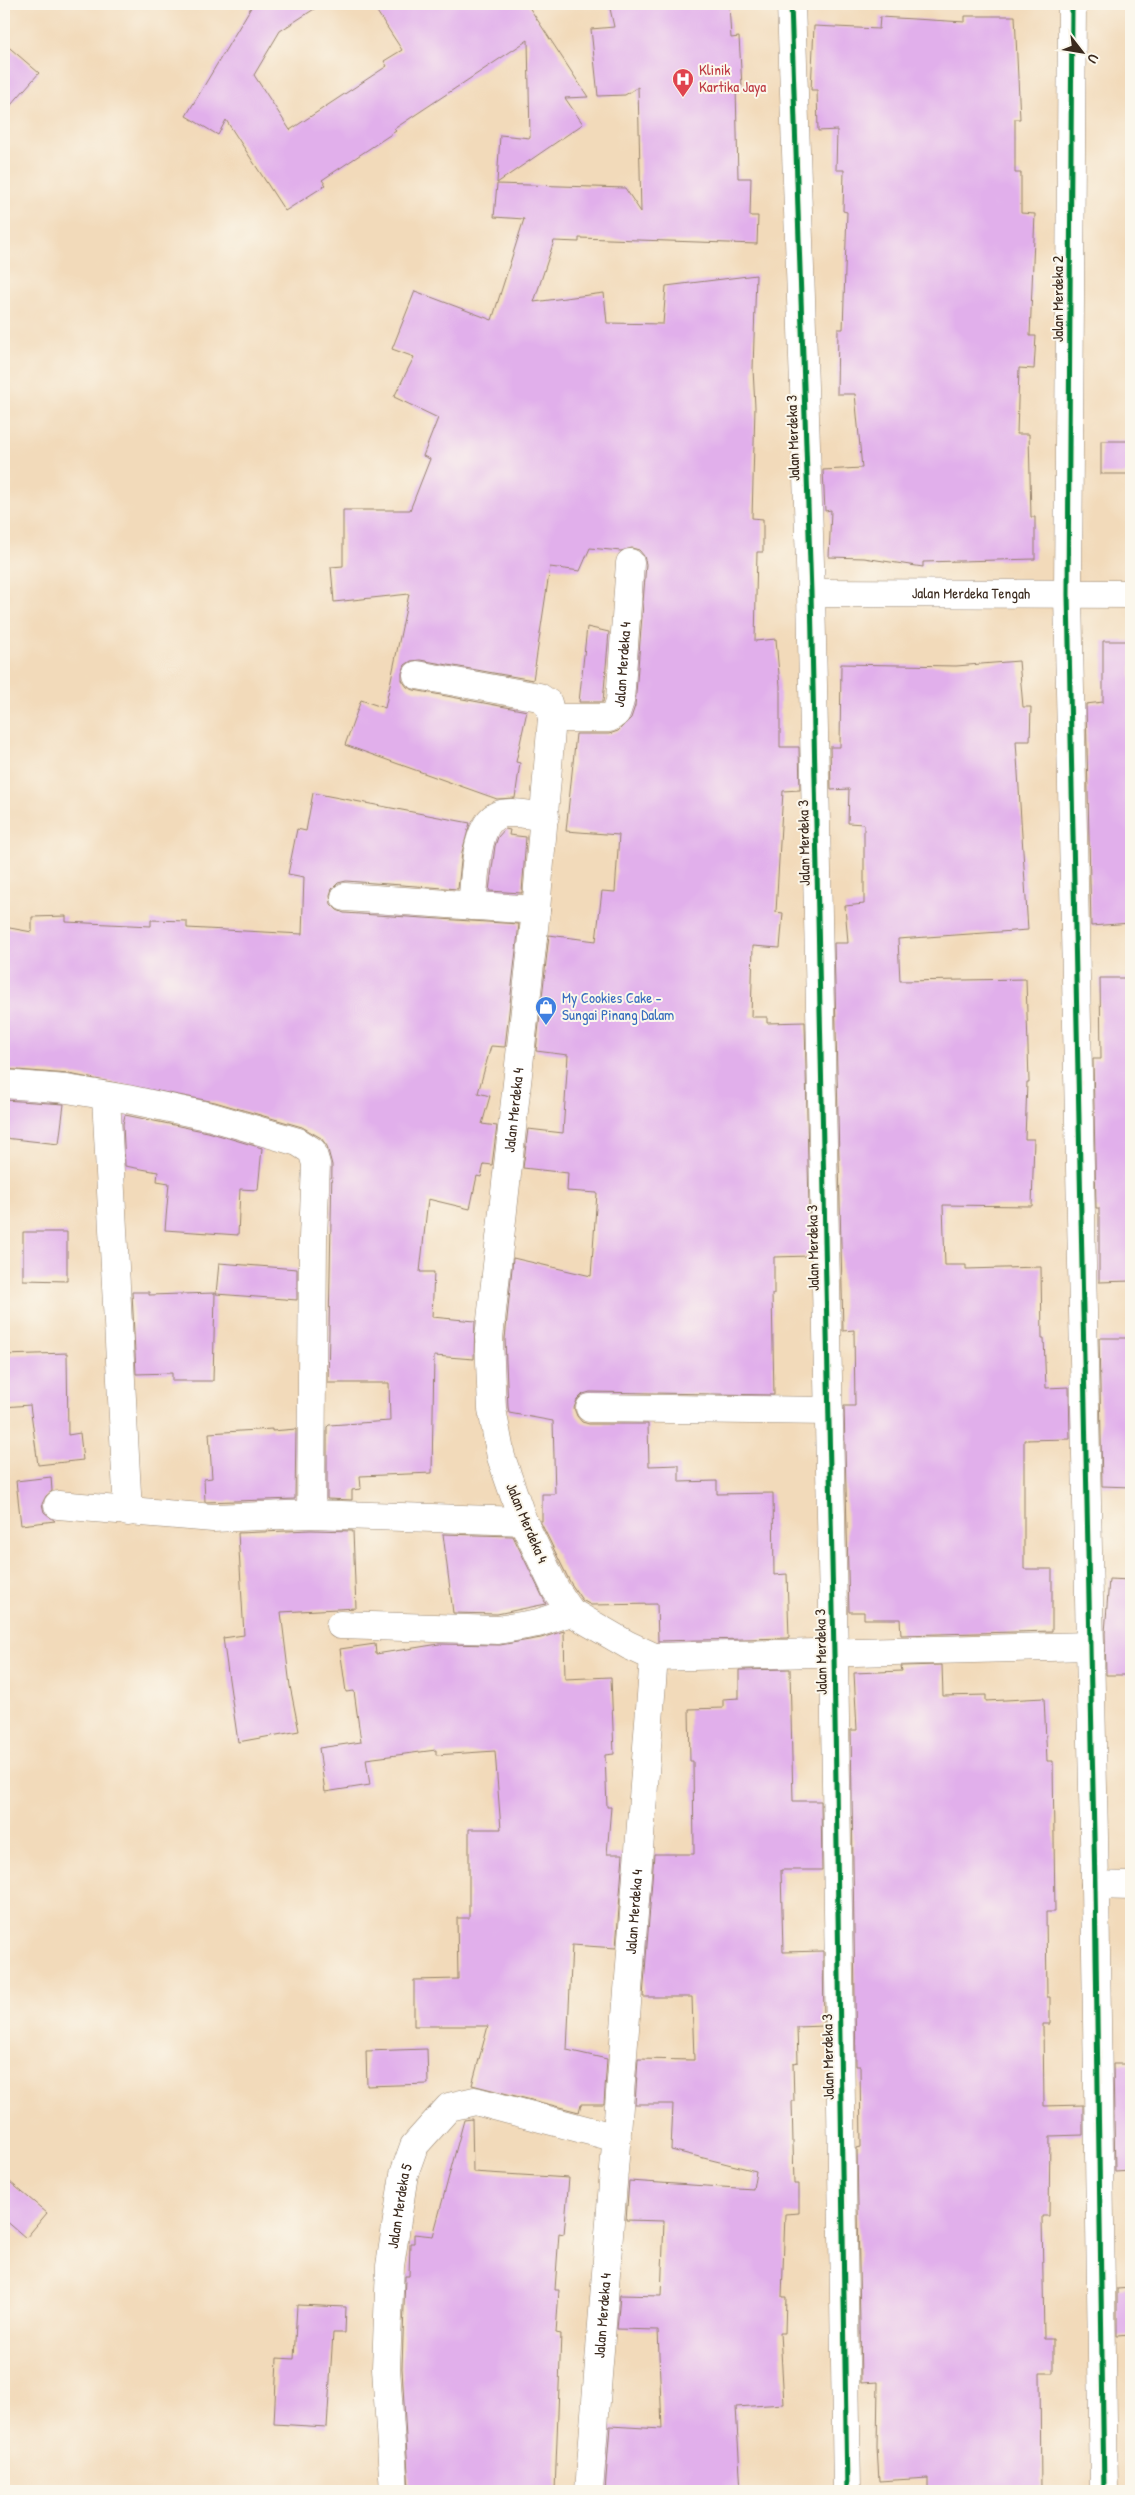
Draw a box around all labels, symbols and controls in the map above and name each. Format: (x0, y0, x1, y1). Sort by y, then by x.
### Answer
north arrow (1058, 28, 1108, 78)
text: U (1083, 51, 1104, 67)
place label: Klinik Kartika Jaya (699, 59, 766, 97)
hospital icon: Klinik Kartika Jaya (671, 67, 695, 98)
street label: Jalan Merdeka 2 (1047, 256, 1068, 342)
street label: Jalan Merdeka 3 (780, 394, 804, 482)
street label: Jalan Merdeka Tengah (912, 582, 1030, 604)
street label: Jalan Merdeka 4 (608, 621, 636, 710)
street label: Jalan Merdeka 3 (792, 799, 815, 886)
place label: My Cookies Cake - Sungai Pinang Dalam (562, 987, 674, 1025)
shop icon: My Cookies Cake - Sungai Pinang Dalam (534, 995, 558, 1026)
street label: Jalan Merdeka 4 (498, 1066, 529, 1154)
street label: Jalan Merdeka 3 (801, 1204, 824, 1291)
street label: Jalan Merdeka 4 (501, 1479, 554, 1566)
street label: Jalan Merdeka 3 (809, 1608, 832, 1695)
street label: Jalan Merdeka 4 (620, 1868, 647, 1955)
street label: Jalan Merdeka 3 (816, 2013, 839, 2100)
street label: Jalan Merdeka 5 (382, 2160, 417, 2250)
street label: Jalan Merdeka 4 (588, 2272, 616, 2359)

